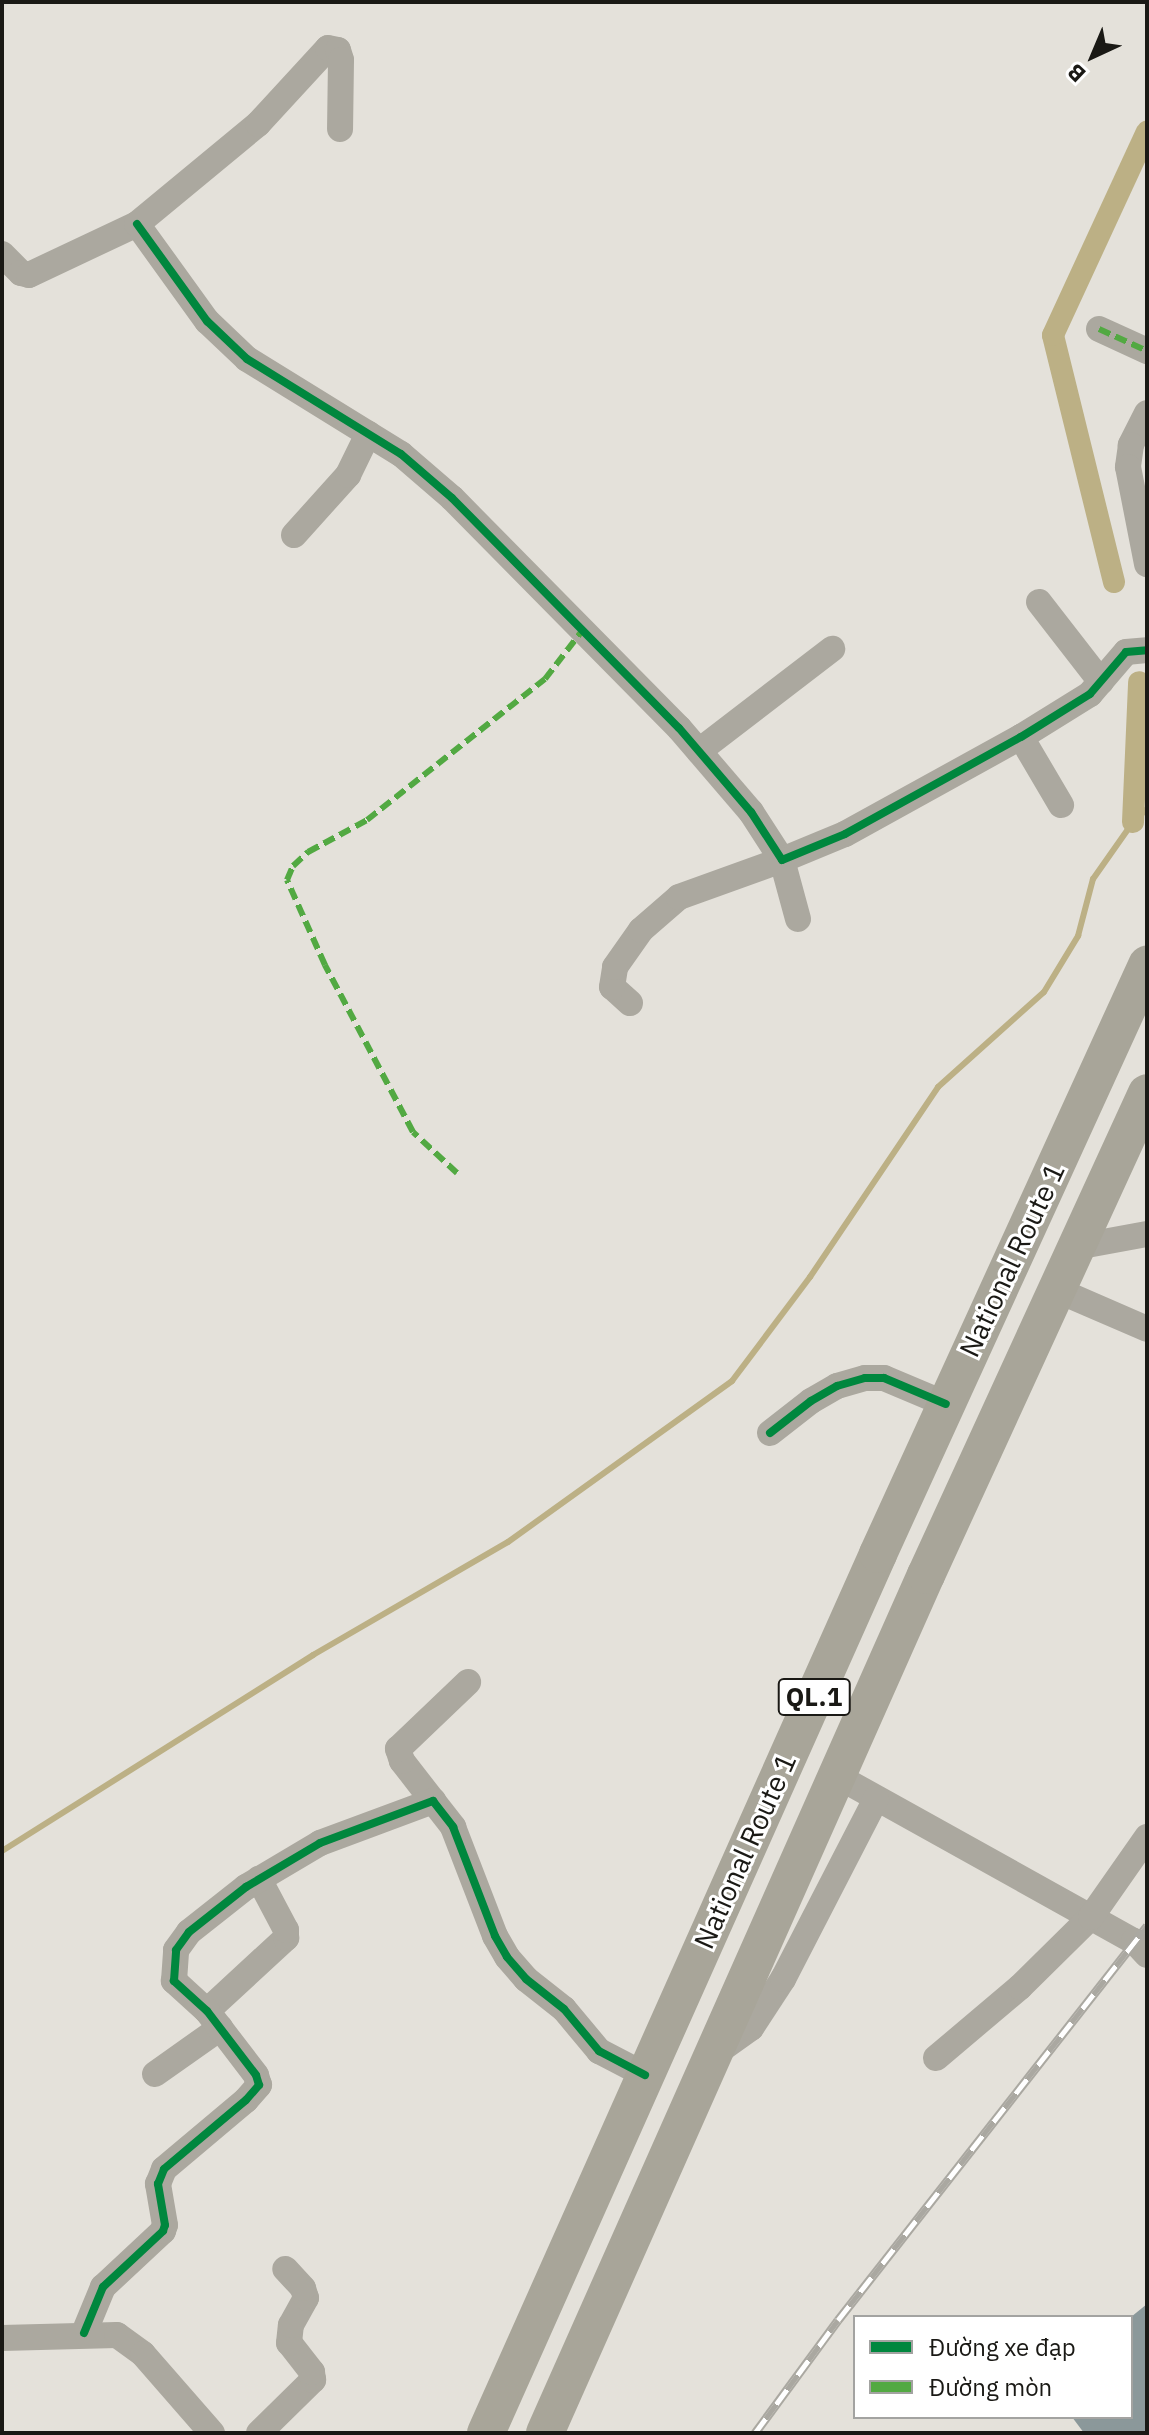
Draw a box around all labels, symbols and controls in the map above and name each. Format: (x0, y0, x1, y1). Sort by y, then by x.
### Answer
north arrow (1053, 16, 1133, 96)
text: B (1061, 58, 1091, 89)
street label: National Route 1 (952, 1158, 1072, 1362)
road number: QL.1 (776, 1675, 852, 1719)
street label: National Route 1 (687, 1748, 803, 1954)
legend (853, 2315, 1133, 2419)
text: Đường xe đạp (929, 2331, 1076, 2363)
text: Đường mòn (929, 2371, 1052, 2403)

